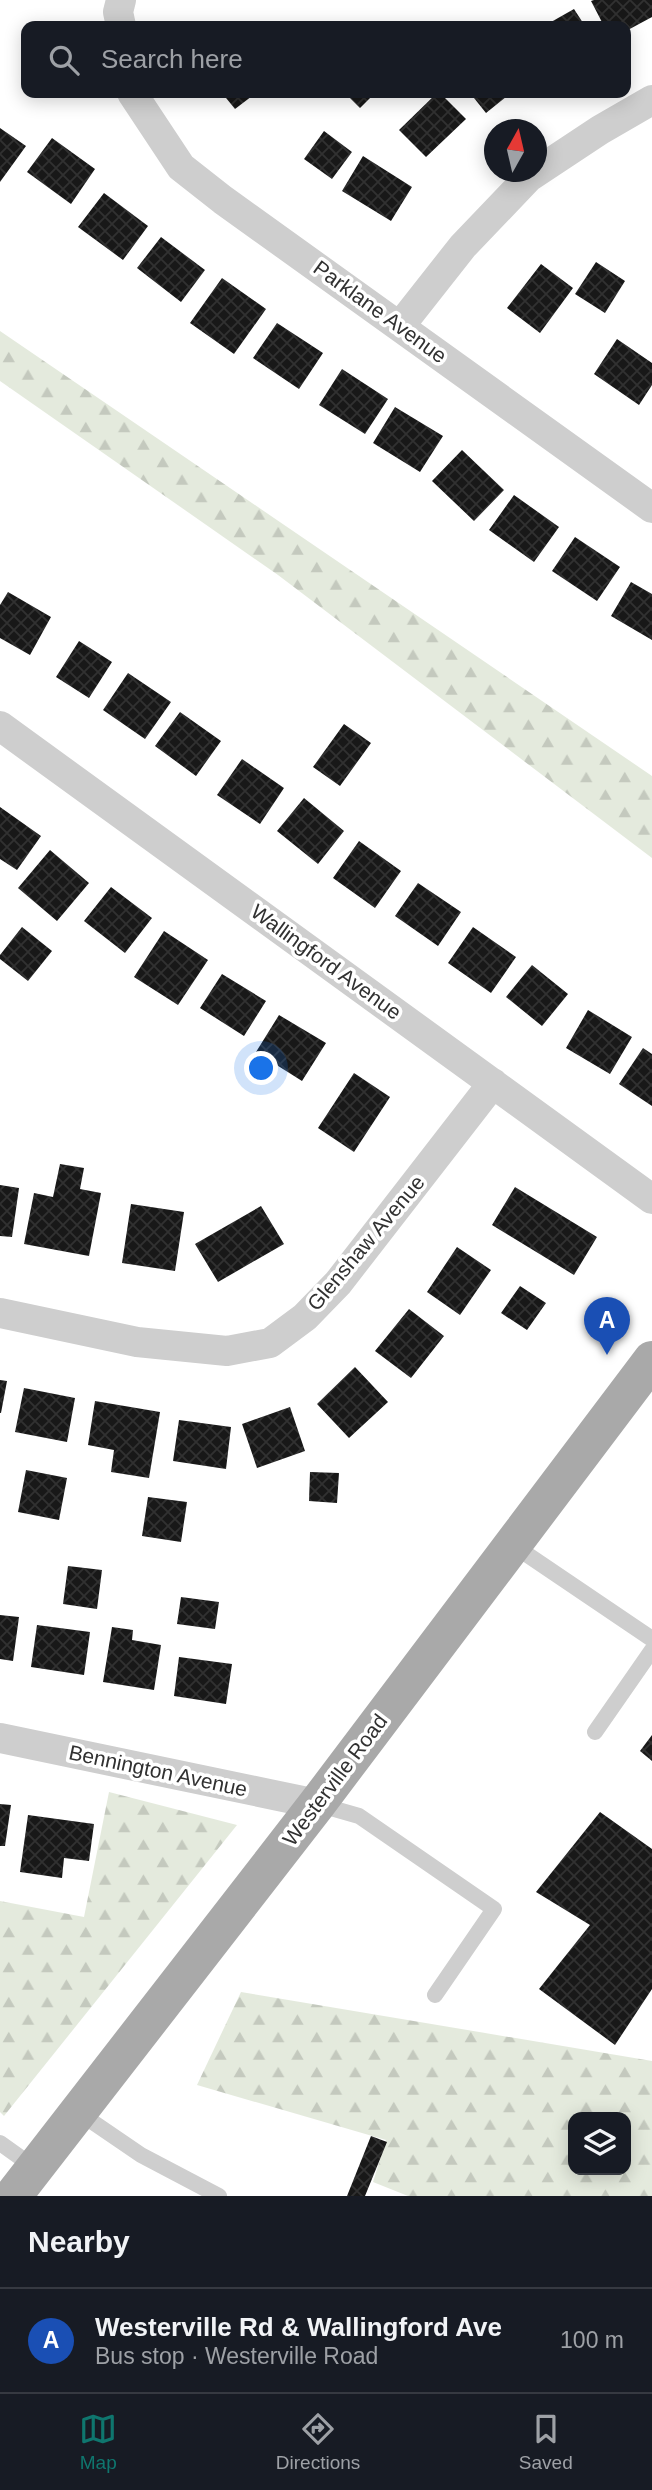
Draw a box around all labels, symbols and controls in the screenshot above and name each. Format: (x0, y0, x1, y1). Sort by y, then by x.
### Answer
search box (21, 21, 631, 98)
icon: search (45, 41, 83, 79)
text: Search here (101, 44, 243, 74)
north arrow (484, 119, 547, 182)
street label: Parklane Avenue (309, 256, 451, 367)
street label: Wallingford Avenue (247, 899, 406, 1024)
your location (244, 1051, 278, 1085)
street label: Glenshaw Avenue (303, 1171, 429, 1315)
pin: A (584, 1297, 630, 1355)
street label: Westerville Road (278, 1710, 391, 1850)
street label: Bennington Avenue (67, 1740, 249, 1801)
map controls (568, 2112, 631, 2175)
button: layers (568, 2112, 631, 2175)
text: Nearby (28, 2225, 130, 2258)
text: Westerville Rd & Wallingford Ave (95, 2312, 502, 2342)
text: A (43, 2327, 59, 2353)
text: 100 m (560, 2327, 624, 2353)
text: Bus stop · Westerville Road (95, 2343, 378, 2369)
tab: Map (79, 2410, 117, 2474)
tab: Directions (276, 2410, 360, 2474)
tab: Saved (519, 2410, 573, 2474)

